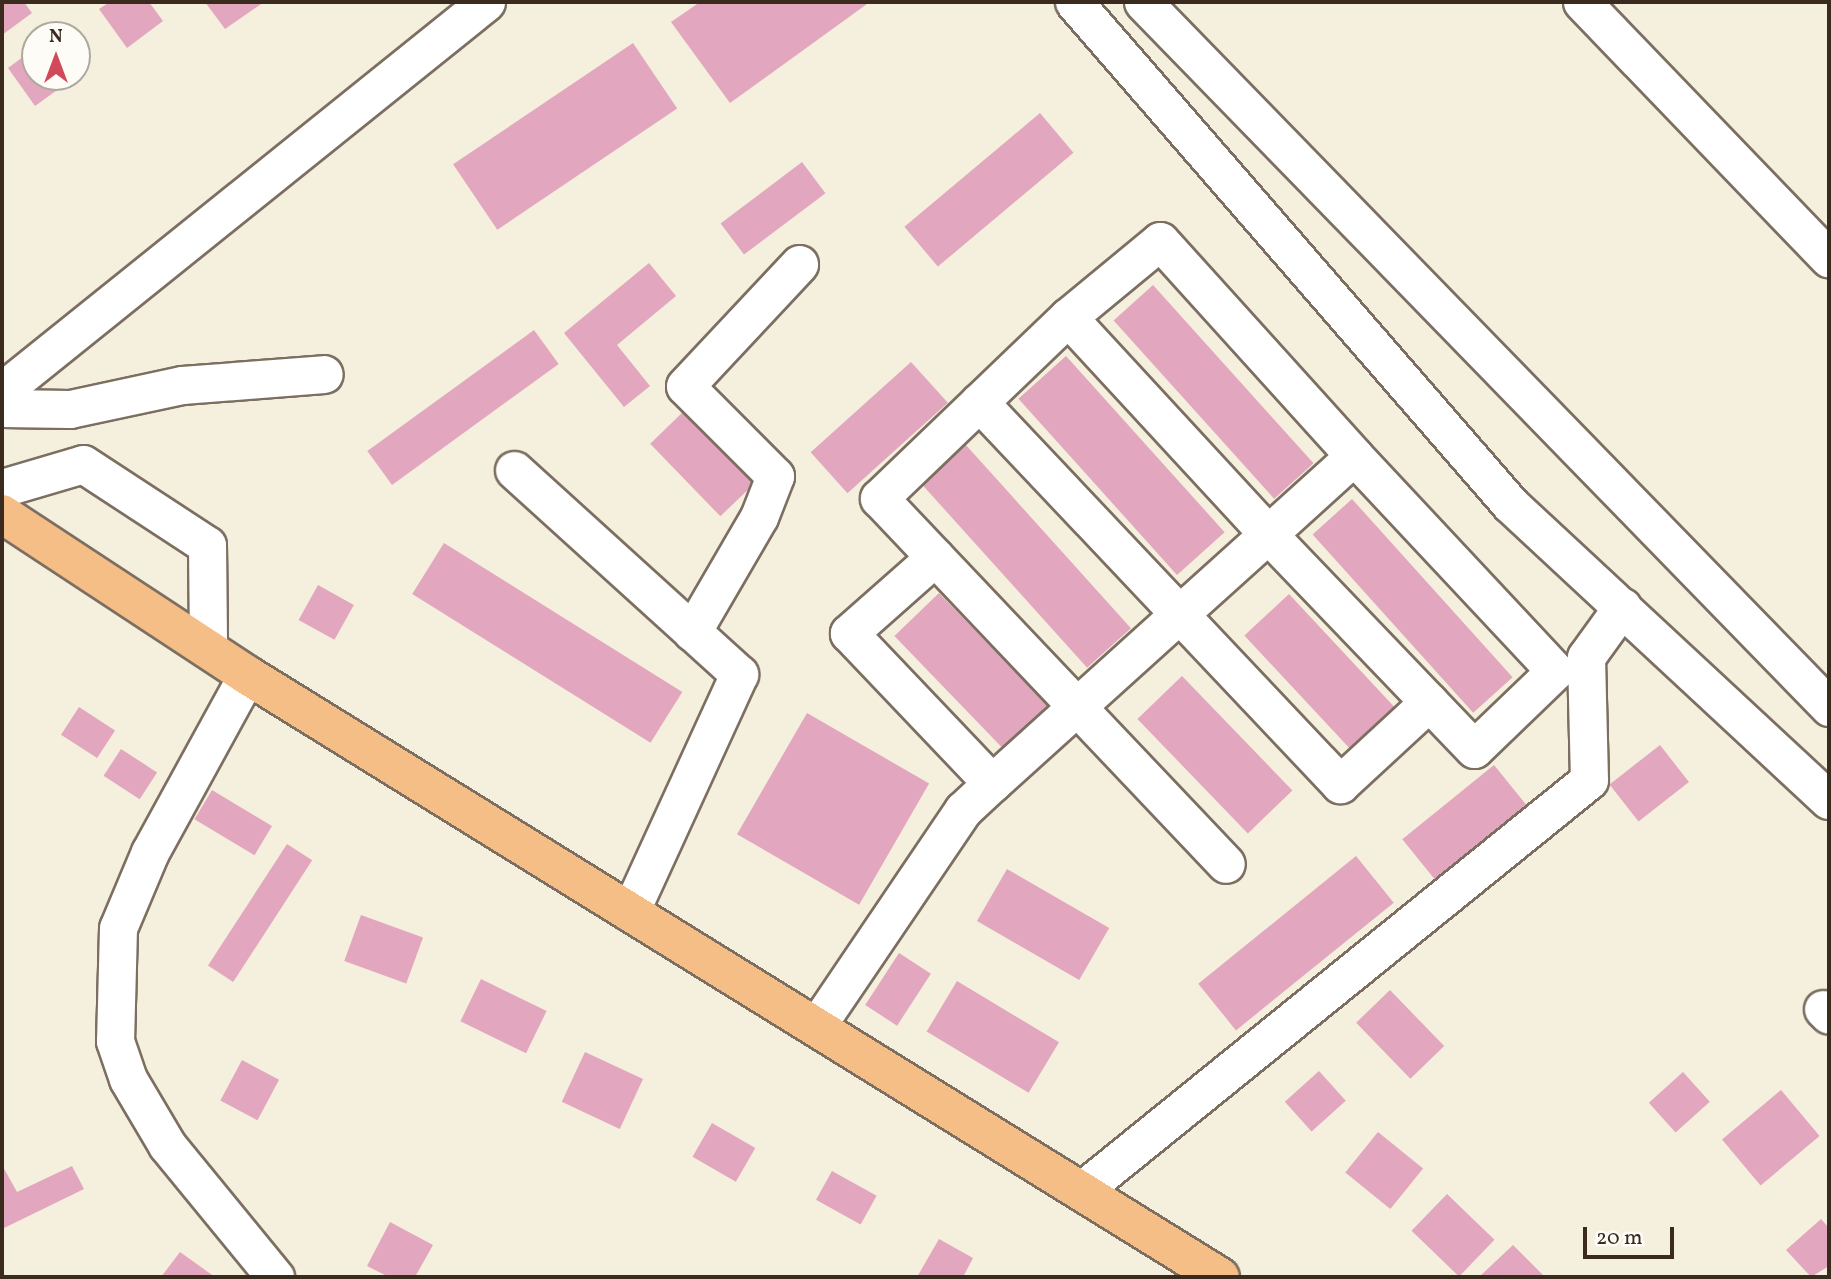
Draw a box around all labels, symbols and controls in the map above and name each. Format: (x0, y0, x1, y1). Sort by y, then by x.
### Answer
north arrow (21, 21, 91, 91)
text: N (49, 24, 63, 50)
scale bar (1586, 1212, 1677, 1256)
text: 20 m (1596, 1224, 1642, 1253)

